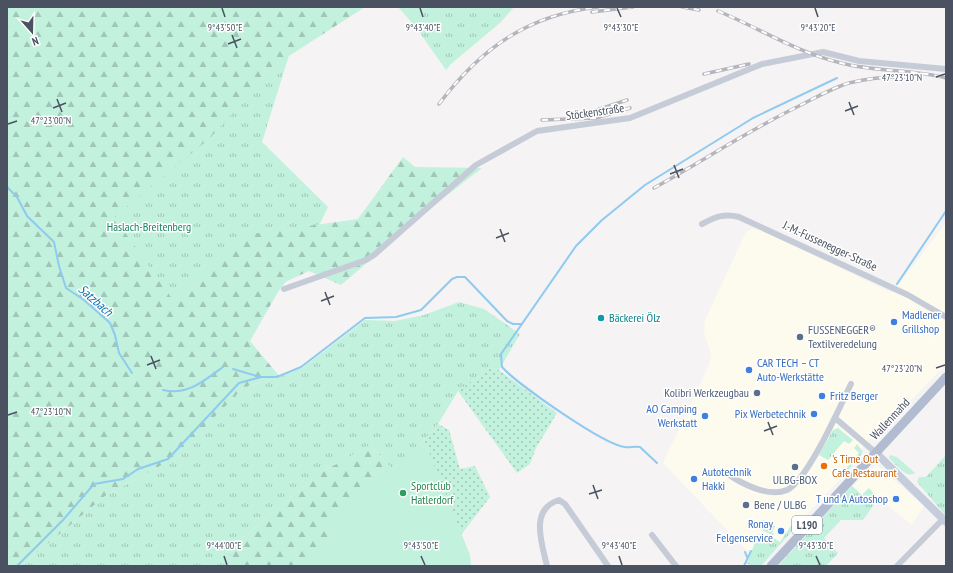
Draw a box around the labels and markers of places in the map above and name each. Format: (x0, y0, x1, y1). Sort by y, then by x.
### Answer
place label: Madlener Grillshop (902, 307, 942, 336)
place label: Bäckerei Ölz (609, 310, 660, 325)
marker: Bäckerei Ölz (596, 313, 606, 323)
marker: Madlener Grillshop (889, 317, 899, 327)
place label: FUSSENEGGER® Textilveredelung (808, 322, 877, 351)
marker: FUSSENEGGER® Textilveredelung (795, 332, 805, 342)
place label: CAR TECH – CT Auto-Werkstätte (757, 355, 824, 384)
marker: CAR TECH – CT Auto-Werkstätte (744, 365, 754, 375)
place label: Kolibri Werkzeugbau (664, 385, 749, 400)
marker: Kolibri Werkzeugbau (752, 388, 762, 398)
place label: Fritz Berger (830, 388, 879, 403)
marker: Fritz Berger (817, 391, 827, 401)
place label: AO Camping Werkstatt (646, 401, 698, 430)
place label: Pix Werbetechnik (735, 406, 806, 421)
marker: Pix Werbetechnik (809, 409, 819, 419)
marker: AO Camping Werkstatt (700, 411, 710, 421)
place label: 's Time Out Cafe Restaurant (832, 451, 898, 480)
marker: 's Time Out Cafe Restaurant (819, 461, 829, 471)
marker: ULBG-BOX (790, 462, 800, 472)
place label: Autotechnik Hakki (702, 464, 752, 493)
place label: ULBG-BOX (773, 472, 817, 487)
marker: Autotechnik Hakki (689, 474, 699, 484)
place label: Sportclub Hatlerdorf (411, 478, 454, 507)
marker: Sportclub Hatlerdorf (398, 488, 408, 498)
place label: T und A Autoshop (816, 491, 888, 506)
marker: T und A Autoshop (891, 494, 901, 504)
place label: Bene / ULBG (754, 497, 806, 512)
marker: Bene / ULBG (741, 500, 751, 510)
place label: Ronay Felgenservice (716, 516, 773, 545)
marker: Ronay Felgenservice (776, 526, 786, 536)

